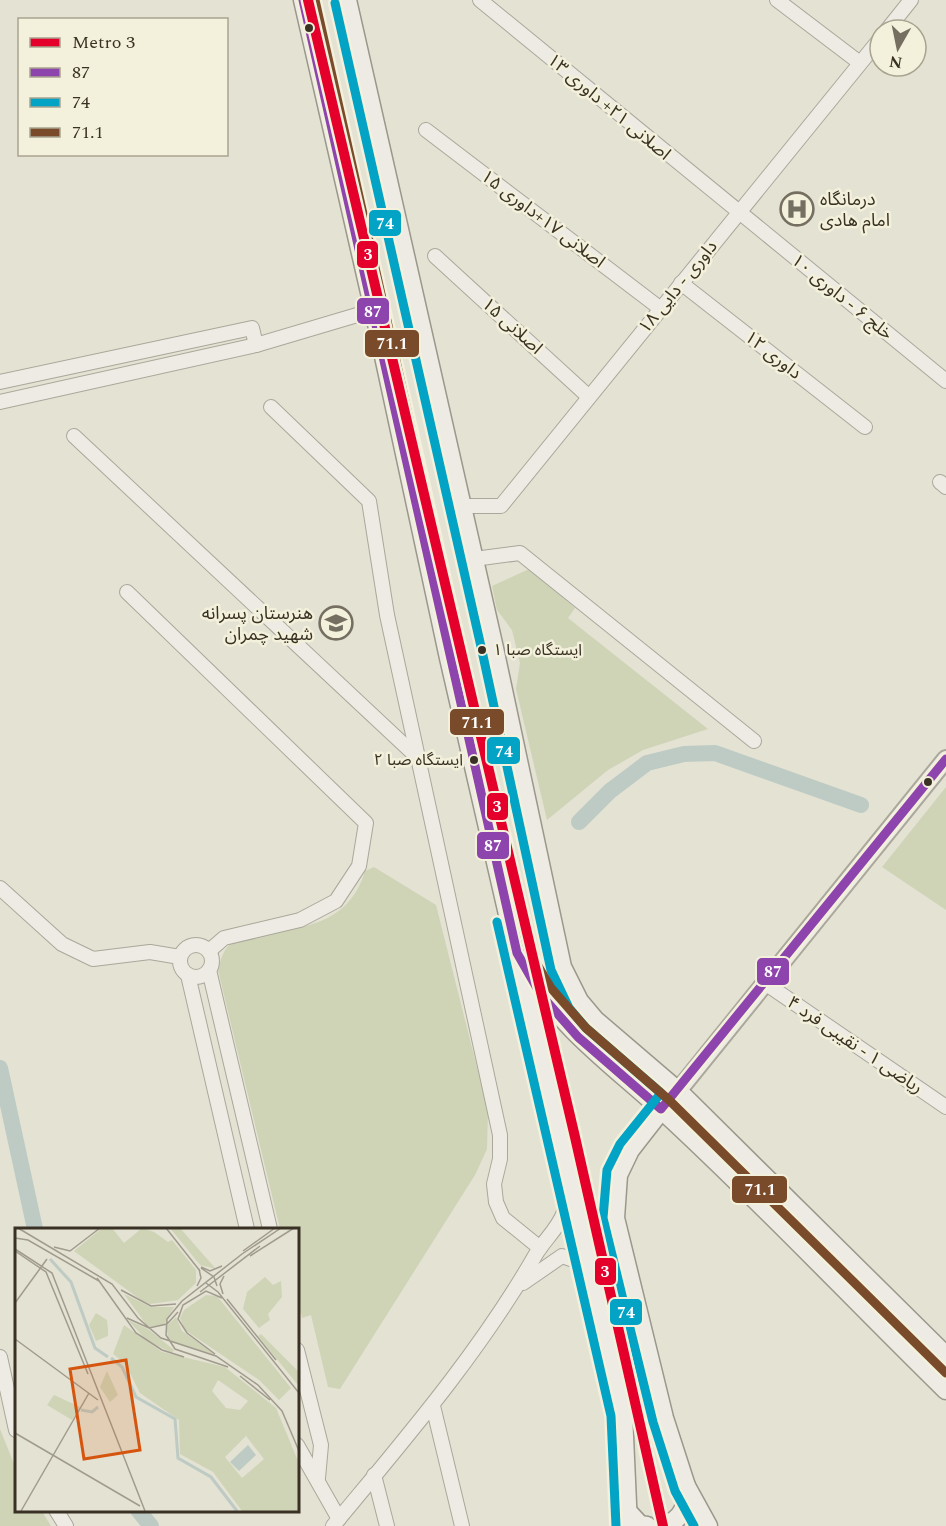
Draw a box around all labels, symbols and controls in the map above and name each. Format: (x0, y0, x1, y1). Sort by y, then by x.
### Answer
legend (18, 18, 228, 156)
north arrow (868, 18, 928, 78)
unlabelled marker (303, 22, 315, 34)
text: Metro 3 (72, 29, 135, 56)
street label: اصلانی ۲۱+ داوری ۱۳ (541, 47, 677, 167)
text: N (887, 49, 904, 75)
text: 87 (72, 59, 90, 86)
text: 74 (72, 89, 90, 116)
text: 71.1 (72, 119, 104, 146)
street label: اصلانی ۱۷+داوری ۱۵ (475, 163, 611, 275)
place label: درمانگاه امام هادی (820, 186, 890, 234)
hospital icon: درمانگاه امام هادی (779, 191, 815, 227)
line badge: 74 (368, 209, 402, 237)
text: 74 (376, 212, 394, 236)
street label: داوری - دایی ۱۸ (632, 234, 724, 340)
line badge: 3 (356, 240, 379, 269)
text: 3 (364, 243, 373, 267)
street label: خلج ۶ - داوری ۱۰ (785, 247, 899, 347)
street label: اصلانی ۱۵ (475, 291, 549, 361)
line badge: 87 (356, 297, 390, 325)
text: 87 (364, 300, 382, 324)
street label: داوری ۱۲ (739, 324, 807, 386)
line badge: 71.1 (364, 329, 420, 358)
text: 71.1 (376, 332, 408, 356)
place label: هنرستان پسرانه شهید چمران (202, 600, 313, 648)
school or university icon: هنرستان پسرانه شهید چمران (318, 605, 354, 641)
place label: ایستگاه صبا ۱ (493, 638, 582, 662)
marker: ایستگاه صبا ۱ (476, 644, 488, 656)
line badge: 71.1 (449, 708, 505, 736)
text: 71.1 (461, 711, 493, 735)
line badge: 74 (486, 736, 521, 765)
text: 74 (495, 740, 513, 764)
place label: ایستگاه صبا ۲ (374, 748, 463, 772)
marker: ایستگاه صبا ۲ (468, 754, 480, 766)
unlabelled marker (922, 776, 934, 788)
line badge: 3 (486, 792, 509, 821)
text: 3 (493, 795, 502, 819)
line badge: 87 (476, 831, 510, 860)
text: 87 (484, 834, 502, 858)
line badge: 87 (756, 957, 790, 986)
text: 87 (764, 960, 782, 984)
street label: ریاضی ۱ - نقیبی فرد ۴ (781, 989, 929, 1101)
line badge: 71.1 (731, 1175, 788, 1204)
text: 71.1 (744, 1178, 776, 1202)
inset map (15, 1228, 298, 1511)
line badge: 3 (594, 1257, 617, 1286)
text: 3 (601, 1260, 610, 1284)
line badge: 74 (609, 1298, 643, 1326)
text: 74 (617, 1301, 635, 1325)

